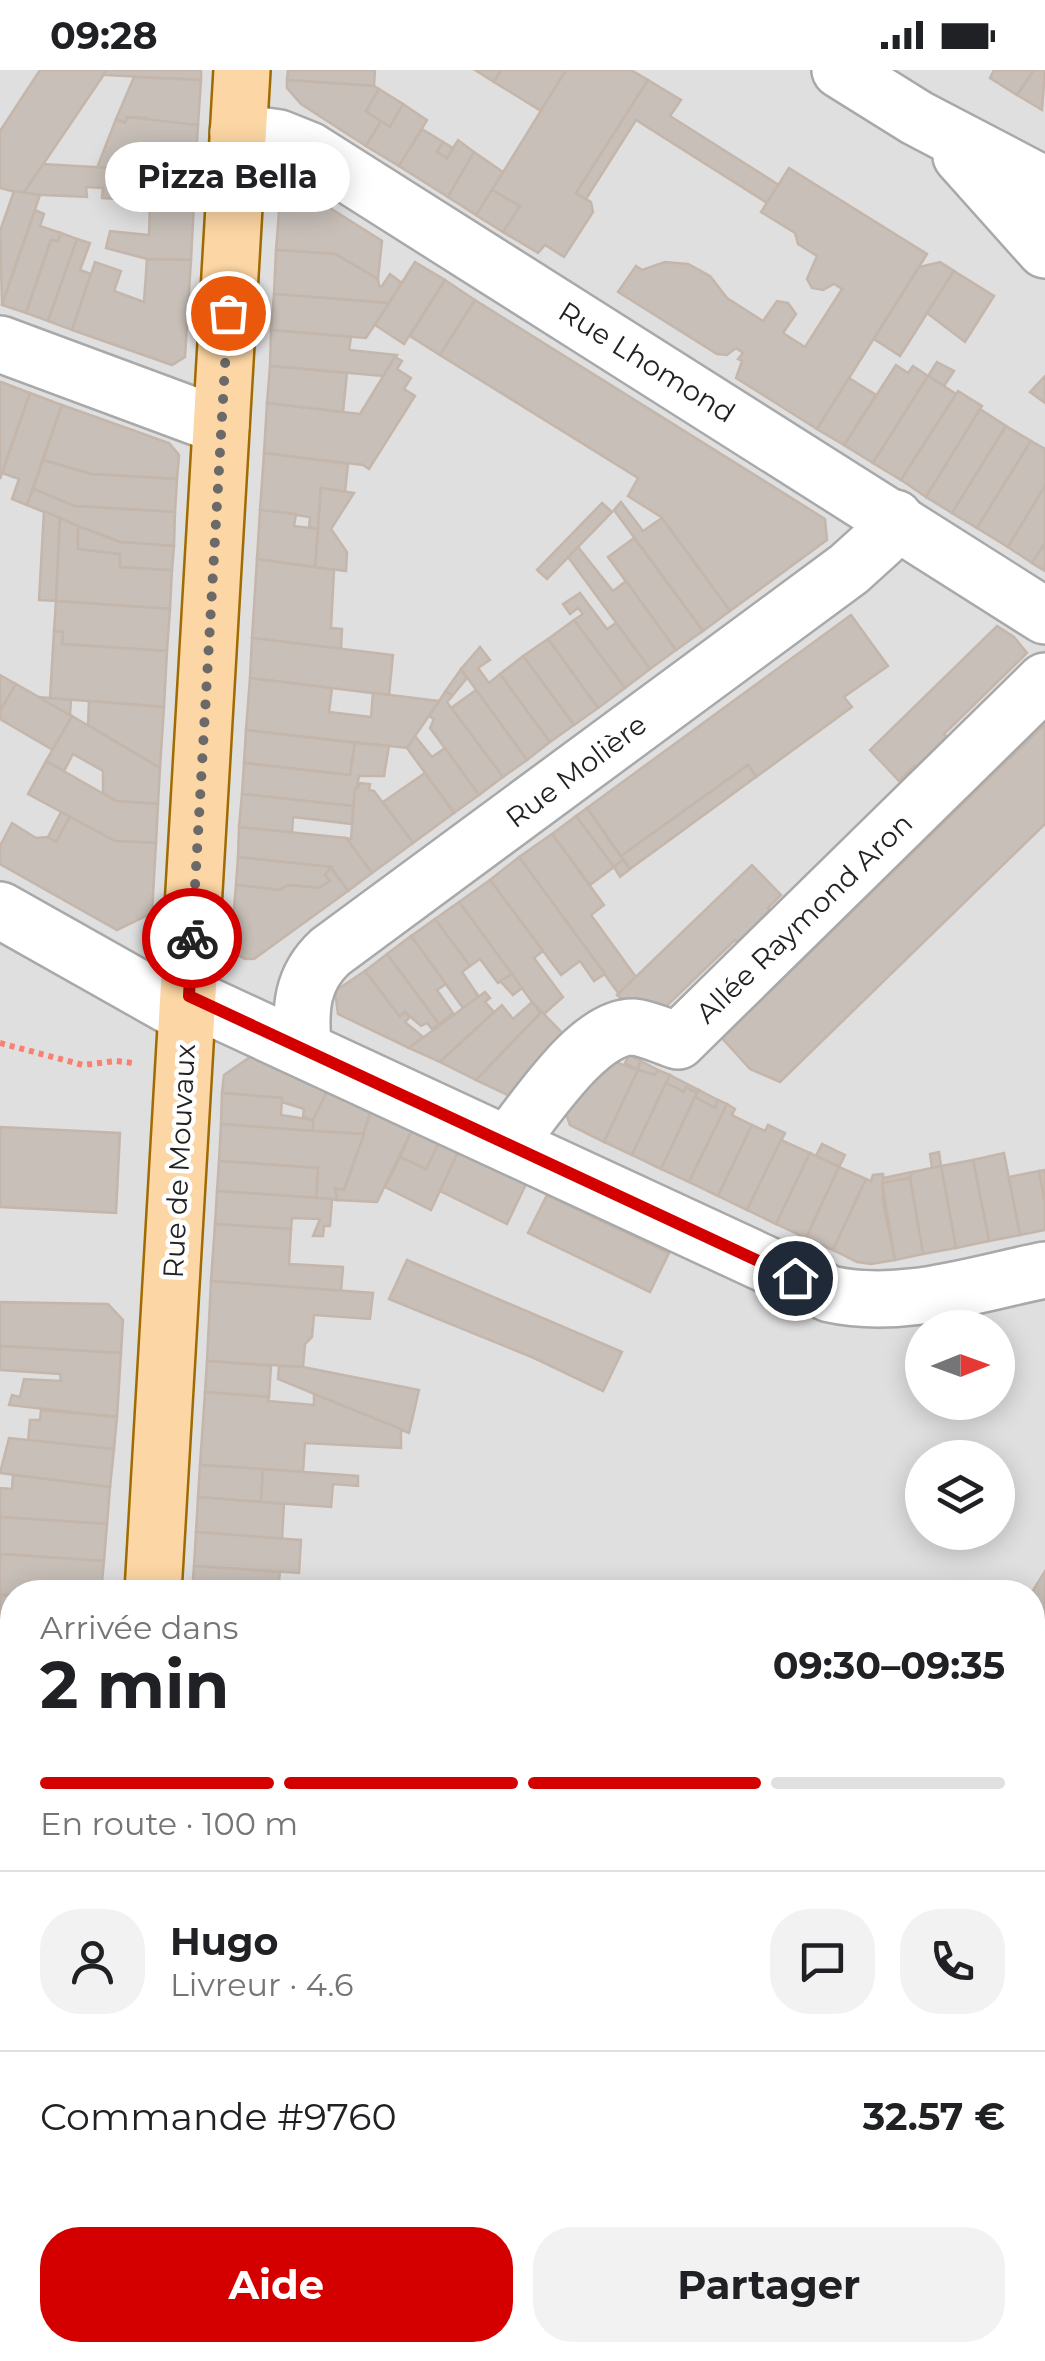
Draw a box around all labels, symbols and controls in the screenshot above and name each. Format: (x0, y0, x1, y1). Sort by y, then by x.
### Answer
text: 09:28 (50, 12, 157, 59)
callout: Pizza Bella (106, 143, 350, 213)
text: Pizza Bella (137, 157, 318, 196)
pin (186, 271, 271, 356)
icon: bag (201, 286, 256, 341)
street label: Rue Lhomond (553, 294, 741, 430)
street label: Rue Molière (499, 707, 653, 835)
street label: Allée Raymond Aron (689, 806, 919, 1030)
courier (142, 888, 242, 988)
icon: bike (165, 911, 220, 966)
street label: Rue de Mouvaux (156, 1043, 202, 1279)
pin (753, 1236, 838, 1321)
icon: home (768, 1251, 823, 1306)
north arrow (905, 1310, 1015, 1420)
map controls (905, 1310, 1015, 1550)
button: layers (905, 1440, 1015, 1550)
text: Arrivée dans (40, 1608, 238, 1647)
text: 09:30–09:35 (773, 1642, 1005, 1689)
text: 2 min (40, 1645, 229, 1724)
text: En route · 100 m (40, 1804, 298, 1843)
button: person (40, 1909, 145, 2014)
button: chat (770, 1909, 875, 2014)
button: phone (900, 1909, 1005, 2014)
text: Hugo (170, 1918, 278, 1965)
text: Livreur · 4.6 (170, 1965, 353, 2004)
text: Commande #9760 (40, 2093, 397, 2140)
text: 32.57 € (863, 2093, 1005, 2140)
button: Aide (40, 2227, 513, 2342)
button: Partager (533, 2227, 1005, 2342)

